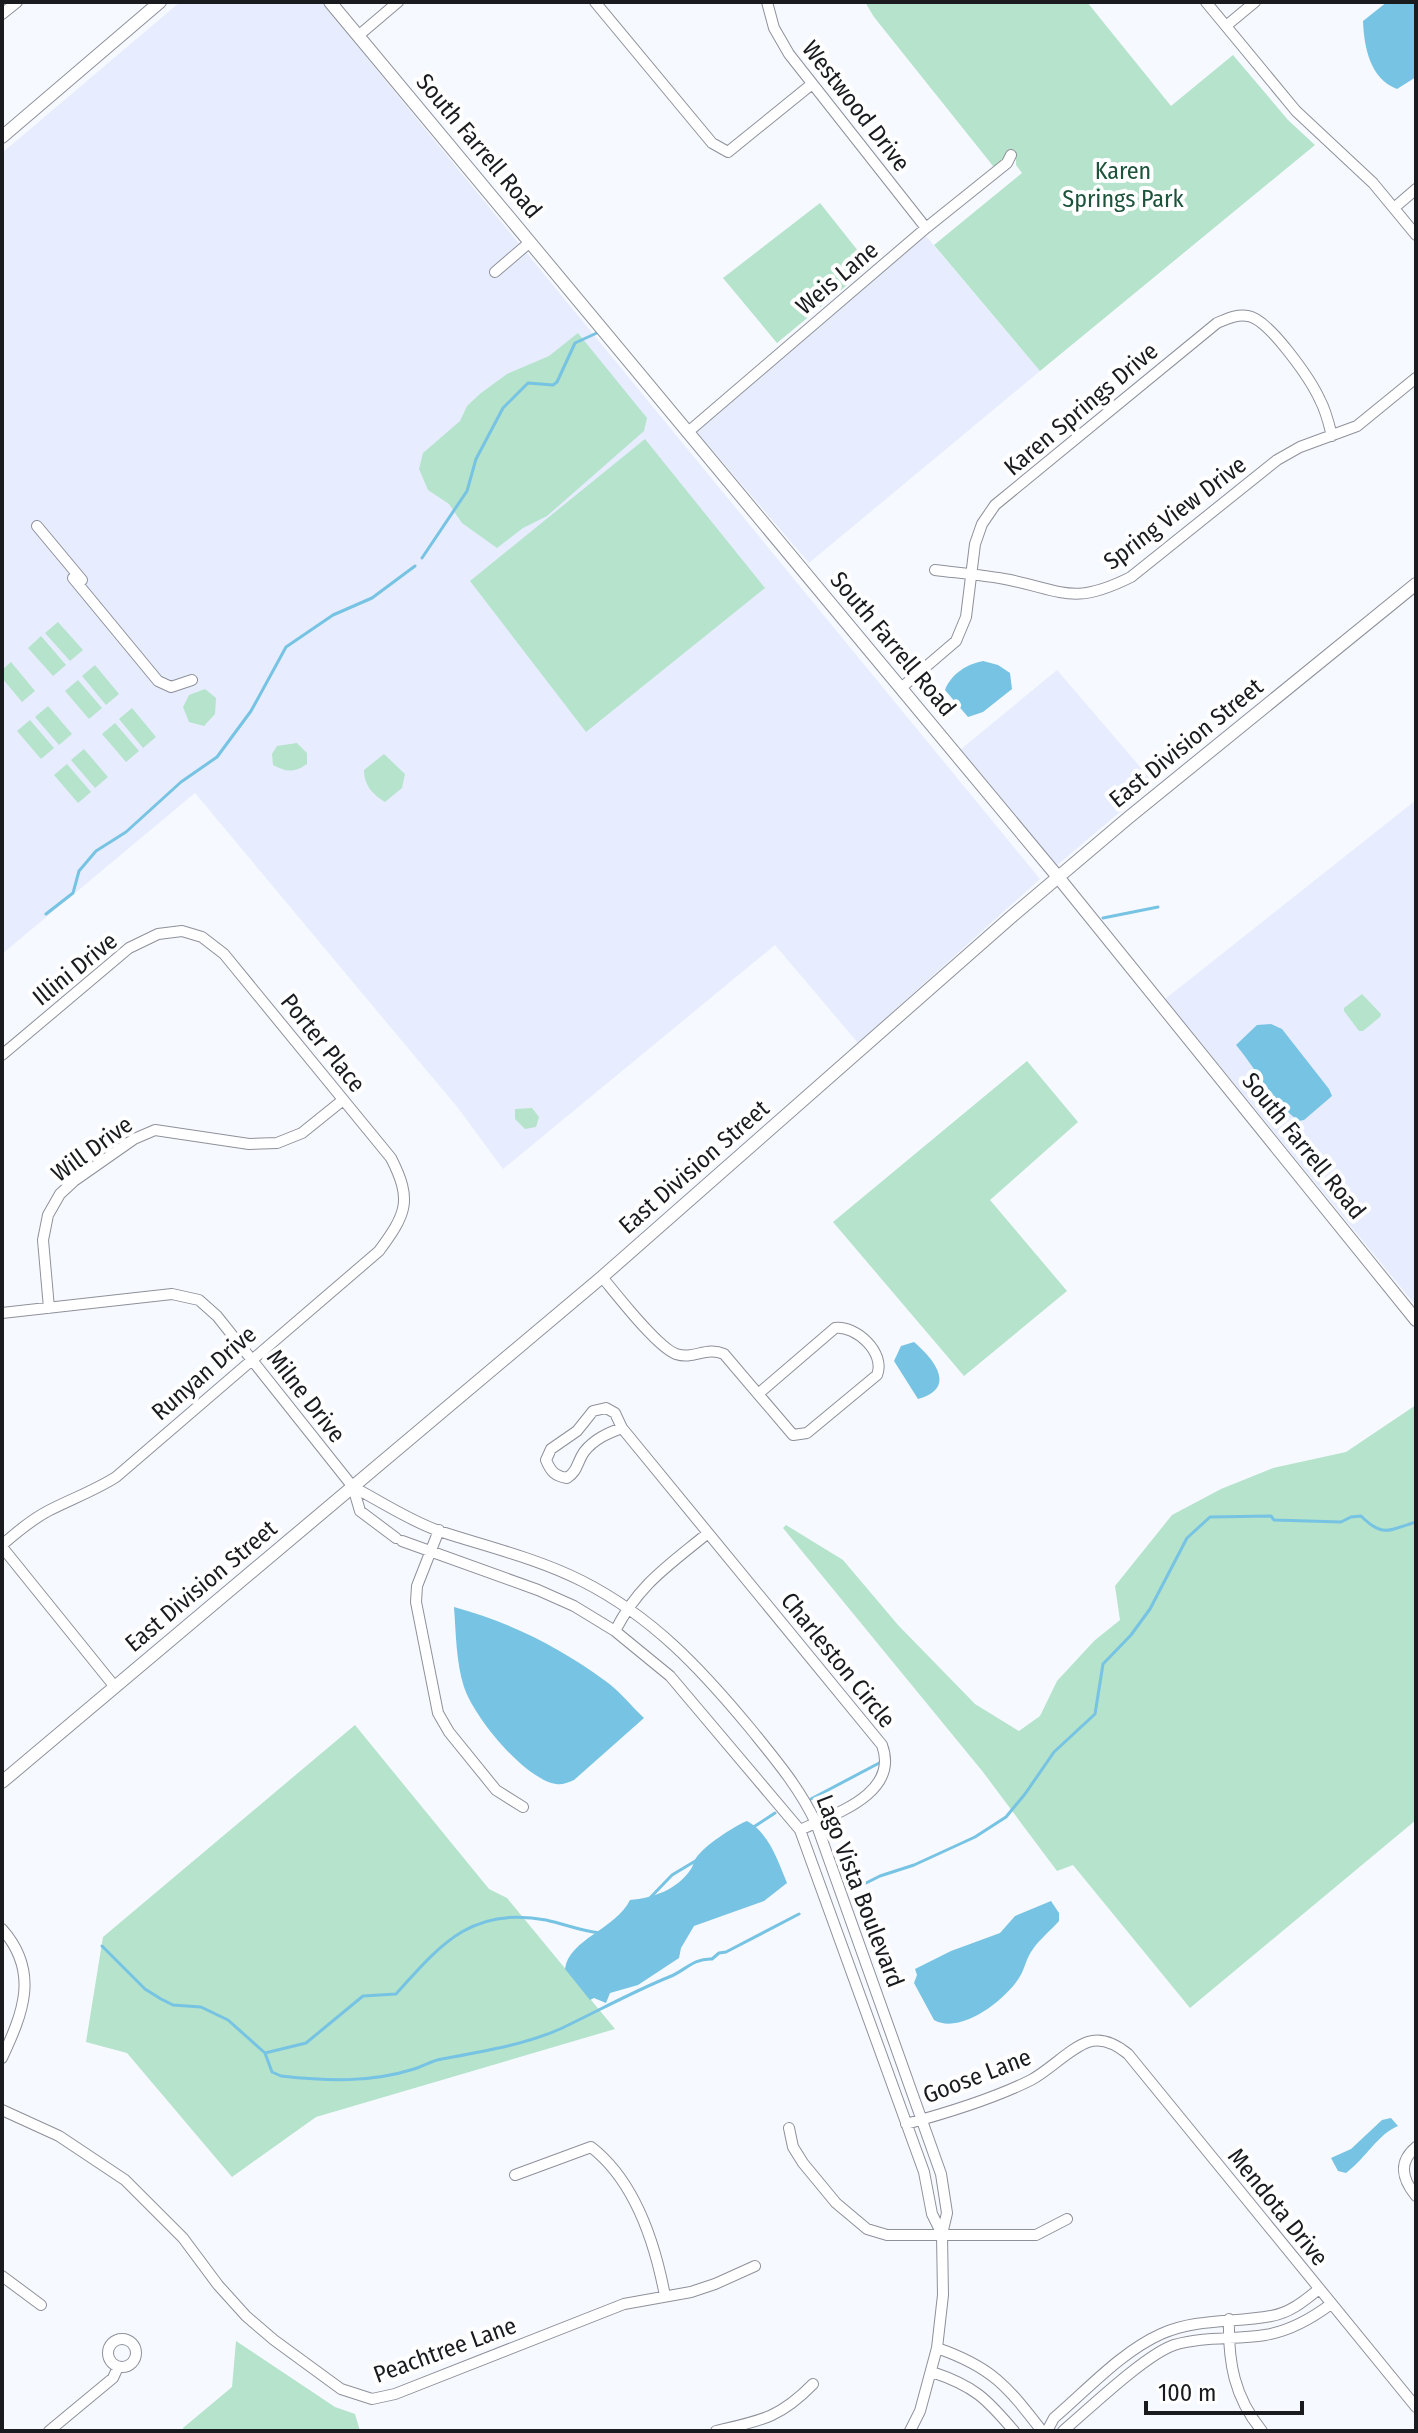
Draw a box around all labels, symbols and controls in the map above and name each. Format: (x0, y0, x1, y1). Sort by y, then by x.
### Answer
street label: Westwood Drive (796, 35, 916, 177)
street label: South Farrell Road (410, 68, 548, 224)
park label: Karen Springs Park (1062, 157, 1184, 213)
street label: Weis Lane (790, 236, 884, 320)
street label: Karen Springs Drive (999, 337, 1163, 481)
street label: Spring View Drive (1098, 450, 1252, 576)
street label: South Farrell Road (824, 566, 962, 722)
street label: East Division Street (1104, 672, 1268, 813)
street label: Illini Drive (27, 927, 123, 1011)
street label: Porter Place (275, 988, 371, 1098)
street label: South Farrell Road (1236, 1067, 1372, 1225)
street label: East Division Street (613, 1094, 775, 1240)
street label: Will Drive (46, 1110, 138, 1188)
street label: Runyan Drive (146, 1320, 262, 1426)
street label: Milne Drive (261, 1344, 351, 1448)
street label: East Division Street (120, 1514, 283, 1658)
street label: Charleston Circle (775, 1587, 901, 1733)
street label: Lago Vista Boulevard (810, 1791, 910, 1991)
street label: Goose Lane (919, 2043, 1035, 2109)
street label: Mendota Drive (1222, 2143, 1334, 2271)
street label: Peachtree Lane (370, 2311, 520, 2389)
scale bar (1146, 2365, 1302, 2415)
text: 100 m (1158, 2379, 1216, 2407)

